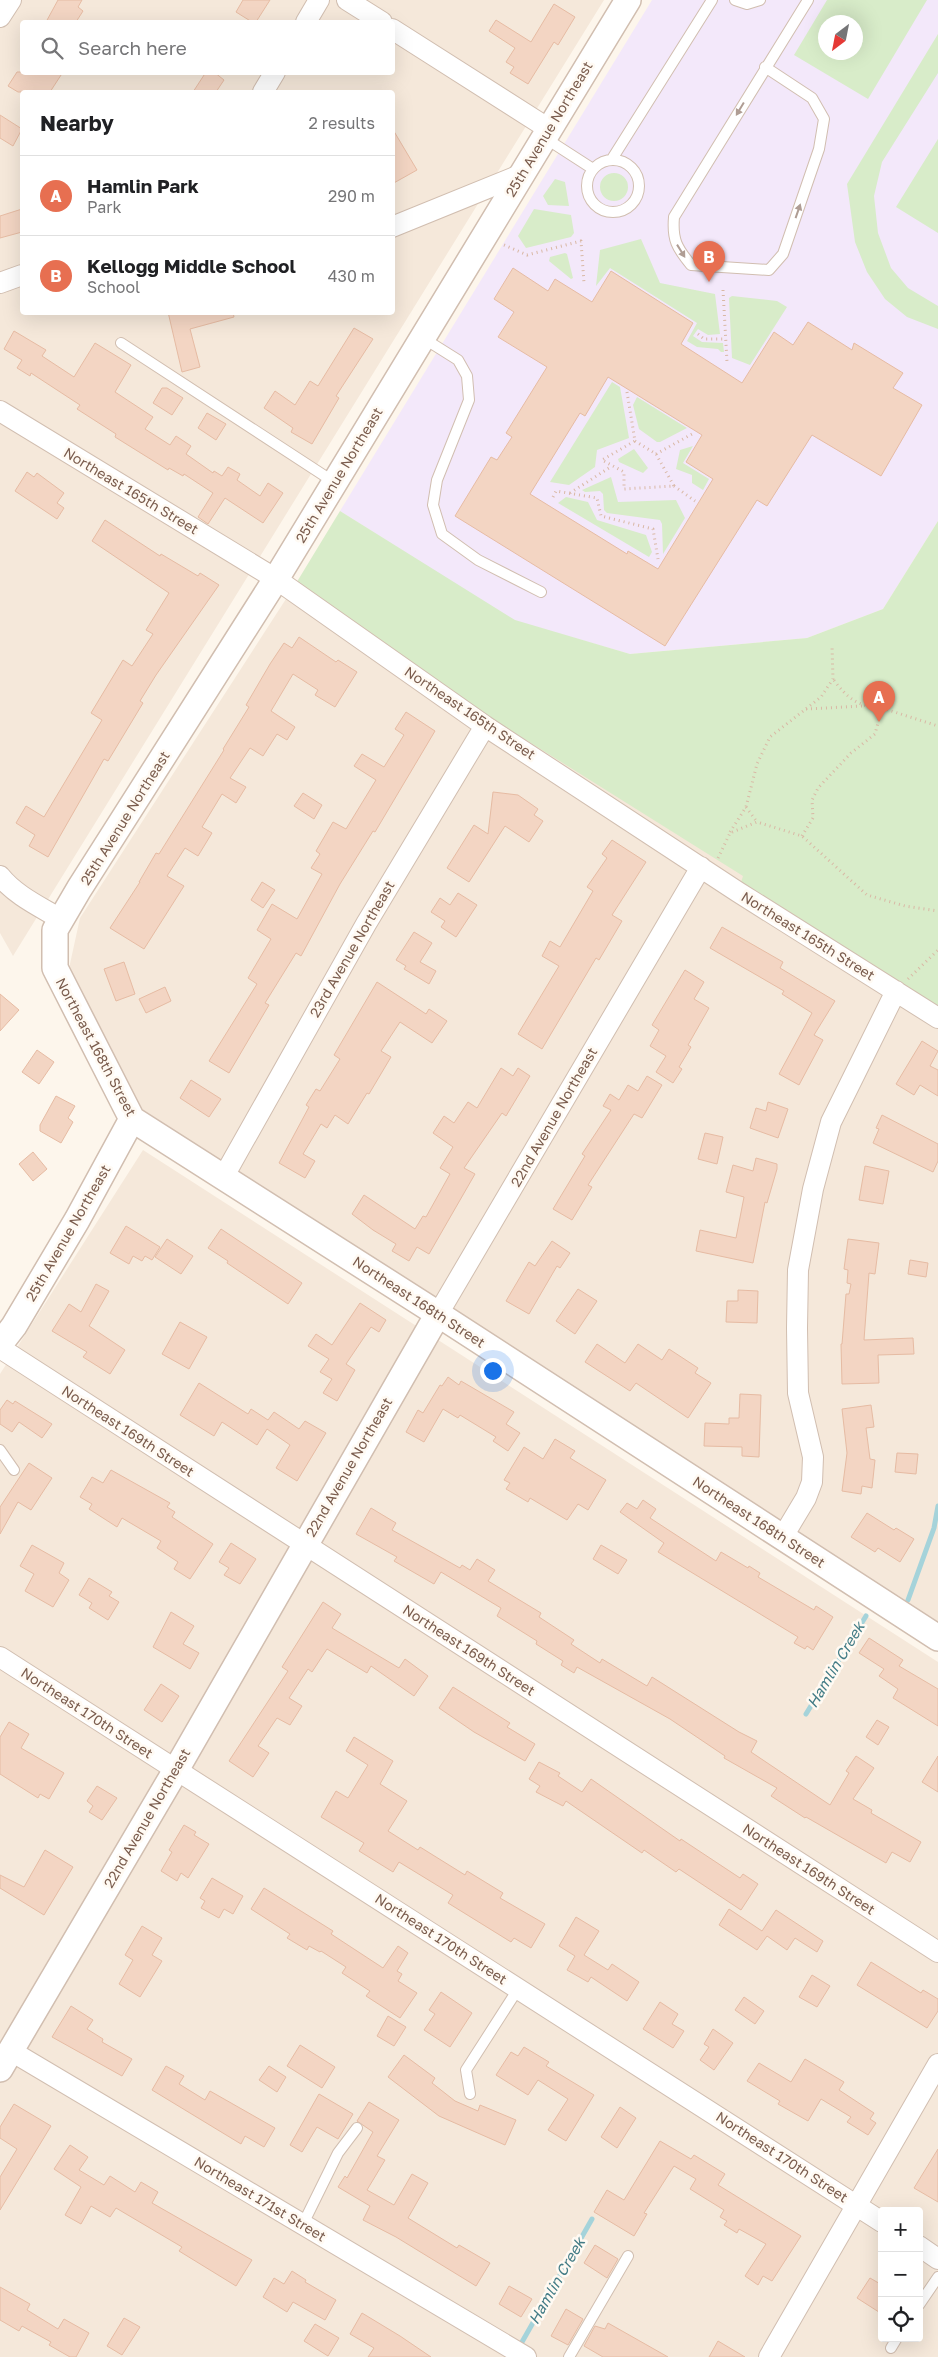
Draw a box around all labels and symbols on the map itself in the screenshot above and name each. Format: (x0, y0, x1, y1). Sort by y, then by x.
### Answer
north arrow (818, 15, 863, 60)
street label: 25th Avenue Northeast (501, 58, 596, 200)
one-way arrow (735, 102, 744, 115)
one-way arrow (794, 203, 802, 218)
pin: B (693, 241, 725, 282)
one-way arrow (676, 244, 685, 257)
street label: 25th Avenue Northeast (291, 404, 386, 546)
street label: Northeast 165th Street (61, 444, 202, 538)
street label: Northeast 165th Street (402, 662, 539, 763)
pin: A (863, 681, 895, 722)
street label: 25th Avenue Northeast (76, 748, 173, 888)
street label: 23rd Avenue Northeast (306, 878, 398, 1020)
street label: Northeast 165th Street (738, 888, 878, 984)
street label: Northeast 168th Street (53, 975, 140, 1119)
street label: 22nd Avenue Northeast (507, 1044, 600, 1189)
street label: 25th Avenue Northeast (21, 1161, 114, 1304)
street label: Northeast 168th Street (350, 1252, 489, 1351)
your location (480, 1358, 506, 1384)
street label: Northeast 169th Street (59, 1381, 198, 1480)
street label: 22nd Avenue Northeast (302, 1394, 395, 1539)
street label: Northeast 168th Street (690, 1472, 829, 1571)
street label: Northeast 169th Street (400, 1600, 539, 1699)
water label: Hamlin Creek (803, 1617, 869, 1711)
street label: Northeast 170th Street (18, 1664, 156, 1762)
street label: 22nd Avenue Northeast (100, 1745, 193, 1890)
street label: Northeast 169th Street (740, 1819, 879, 1918)
street label: Northeast 170th Street (372, 1890, 510, 1988)
street label: Northeast 170th Street (713, 2108, 851, 2206)
street label: Northeast 171st Street (191, 2153, 329, 2245)
water label: Hamlin Creek (524, 2233, 589, 2327)

